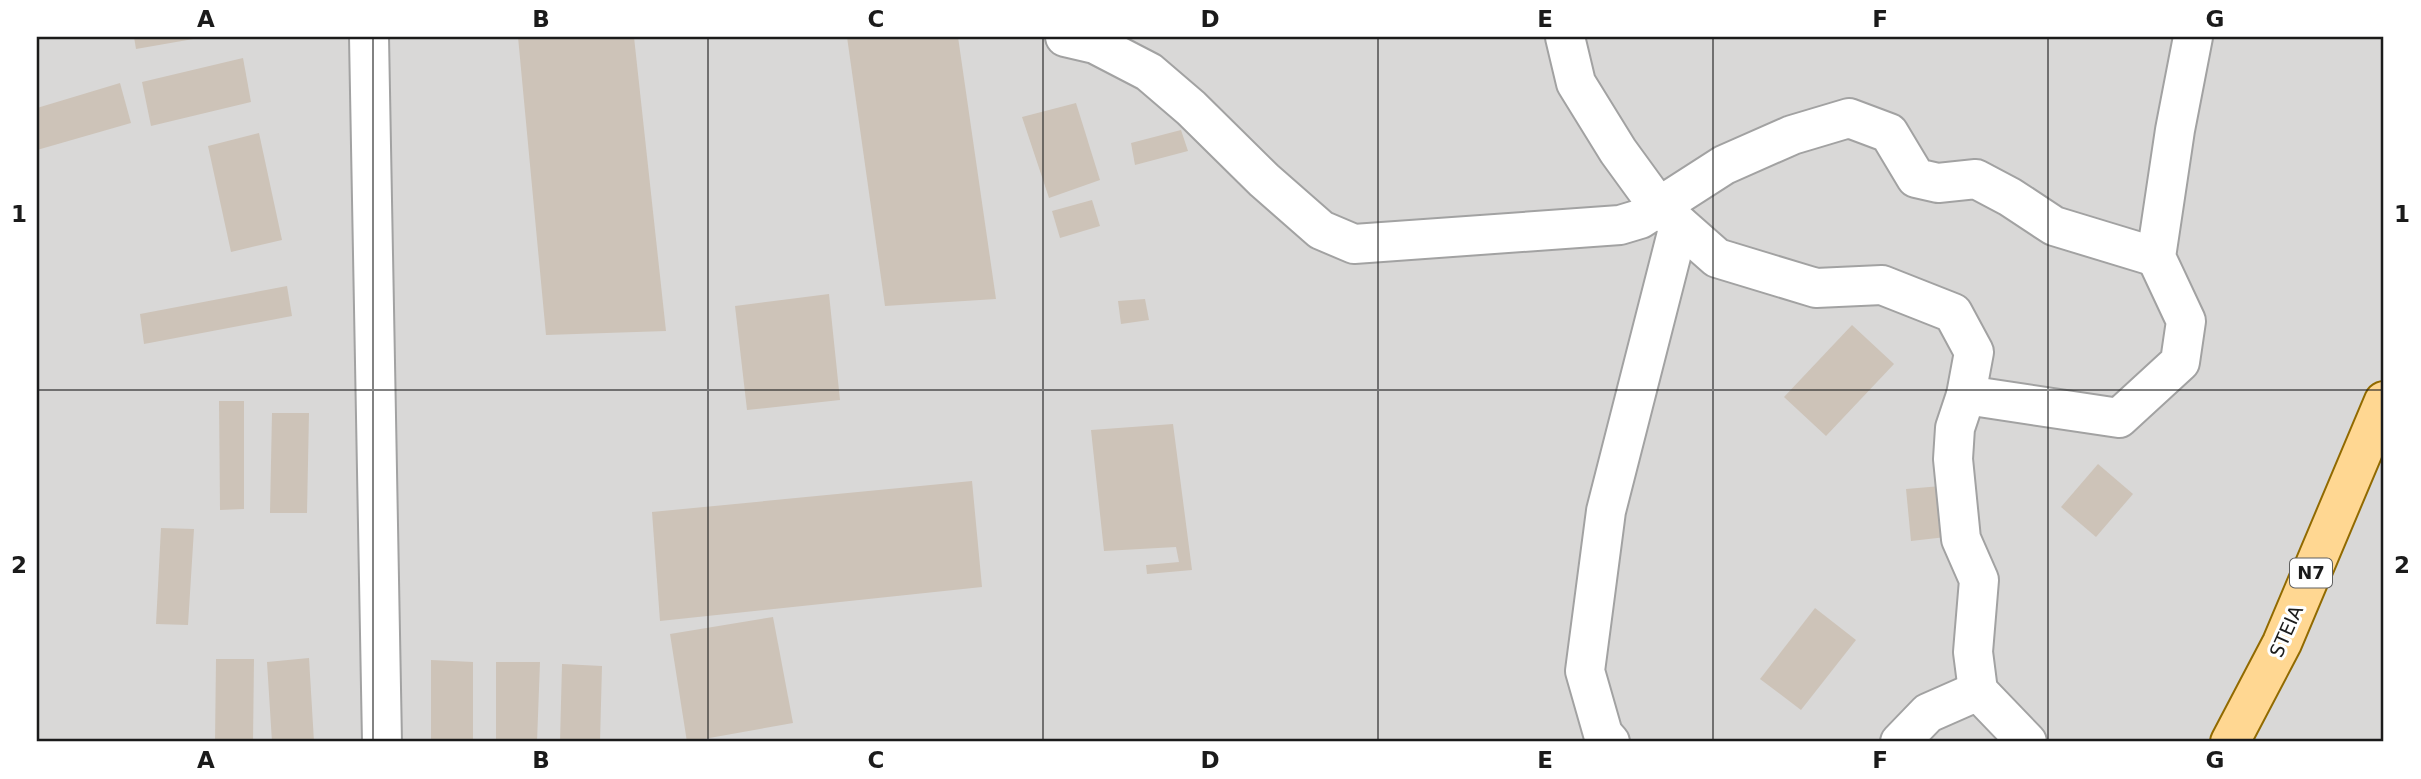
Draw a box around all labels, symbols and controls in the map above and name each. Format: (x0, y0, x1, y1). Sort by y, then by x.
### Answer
text: A (197, 6, 215, 32)
text: B (532, 6, 550, 32)
text: C (868, 6, 884, 32)
text: D (1200, 6, 1220, 32)
text: E (1537, 6, 1553, 32)
text: F (1872, 6, 1888, 32)
text: G (2206, 6, 2224, 32)
text: 1 (11, 201, 27, 227)
text: 1 (2394, 201, 2410, 227)
text: 2 (11, 552, 27, 578)
text: 2 (2394, 552, 2410, 578)
road number: N7 (2290, 558, 2332, 588)
street label: STEIA (2265, 602, 2307, 660)
text: A (197, 747, 215, 773)
text: B (532, 747, 550, 773)
text: C (868, 747, 884, 773)
text: D (1200, 747, 1220, 773)
text: E (1537, 747, 1553, 773)
text: F (1872, 747, 1888, 773)
text: G (2206, 747, 2224, 773)

